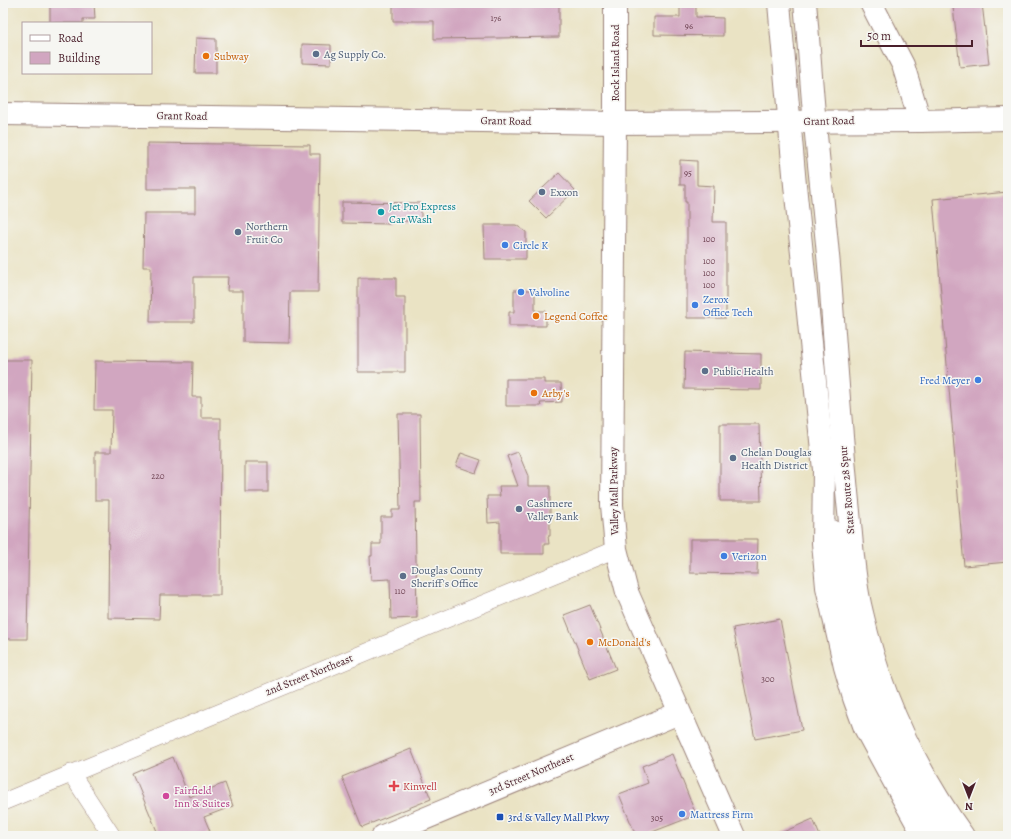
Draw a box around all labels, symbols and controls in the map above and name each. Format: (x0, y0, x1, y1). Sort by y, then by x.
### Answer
house number: 176 (490, 12, 502, 24)
house number: 96 (685, 20, 693, 32)
legend (22, 22, 152, 74)
scale bar (861, 22, 972, 48)
street label: Rock Island Road (608, 24, 623, 102)
text: 50 m (867, 28, 891, 44)
text: Road (58, 30, 84, 46)
place label: Ag Supply Co. (323, 47, 386, 62)
place label: Subway (214, 49, 249, 64)
marker: Ag Supply Co. (311, 49, 321, 59)
text: Building (58, 50, 100, 66)
marker: Subway (201, 51, 211, 61)
street label: Grant Road (156, 108, 208, 124)
street label: Grant Road (480, 113, 532, 129)
street label: Grant Road (803, 113, 855, 129)
house number: 95 (684, 167, 692, 179)
place label: Exxon (550, 185, 578, 200)
marker: Exxon (537, 187, 547, 197)
place label: Jet Pro Express Car Wash (389, 199, 456, 227)
marker: Jet Pro Express Car Wash (376, 207, 386, 217)
place label: Northern Fruit Co (246, 219, 288, 247)
marker: Northern Fruit Co (233, 227, 243, 237)
house number: 100 (703, 233, 716, 245)
place label: Circle K (513, 238, 548, 253)
marker: Circle K (500, 240, 510, 250)
house number: 100 (703, 255, 716, 267)
house number: 100 (703, 267, 716, 279)
house number: 100 (703, 279, 716, 291)
place label: Valvoline (528, 285, 570, 300)
marker: Valvoline (516, 287, 526, 297)
place label: Zerox Office Tech (703, 292, 753, 320)
marker: Zerox Office Tech (690, 300, 700, 310)
place label: Legend Coffee (544, 309, 608, 324)
marker: Legend Coffee (531, 311, 541, 321)
place label: Public Health (713, 364, 774, 379)
marker: Public Health (700, 366, 710, 376)
place label: Fred Meyer (920, 373, 970, 388)
marker: Fred Meyer (973, 375, 983, 385)
place label: Arby's (541, 386, 570, 401)
marker: Arby's (529, 388, 539, 398)
place label: Chelan Douglas Health District (741, 445, 812, 473)
street label: State Route 28 Spur (836, 445, 858, 535)
street label: Valley Mall Parkway (606, 447, 622, 536)
marker: Chelan Douglas Health District (728, 453, 738, 463)
house number: 220 (151, 470, 165, 482)
place label: Cashmere Valley Bank (526, 496, 579, 524)
marker: Cashmere Valley Bank (514, 504, 524, 514)
place label: Verizon (731, 549, 767, 564)
marker: Verizon (719, 551, 729, 561)
place label: Douglas County Sheriff's Office (411, 563, 483, 591)
marker: Douglas County Sheriff's Office (398, 571, 408, 581)
house number: 110 (395, 585, 406, 597)
place label: McDonald's (598, 635, 651, 650)
marker: McDonald's (585, 637, 595, 647)
street label: 2nd Street Northeast (263, 650, 356, 699)
house number: 300 (761, 673, 775, 685)
street label: 3rd Street Northeast (486, 749, 576, 799)
north arrow (949, 777, 989, 817)
place label: Kinwell (403, 779, 437, 794)
marker: Kinwell (388, 780, 400, 792)
place label: Fairfield Inn & Suites (174, 783, 230, 811)
marker: Fairfield Inn & Suites (161, 791, 171, 801)
text: N (965, 799, 973, 814)
place label: Mattress Firm (690, 807, 754, 822)
marker: Mattress Firm (677, 809, 687, 819)
place label: 3rd & Valley Mall Pkwy (508, 810, 609, 825)
marker: 3rd & Valley Mall Pkwy (495, 812, 505, 822)
house number: 305 (651, 812, 663, 824)

